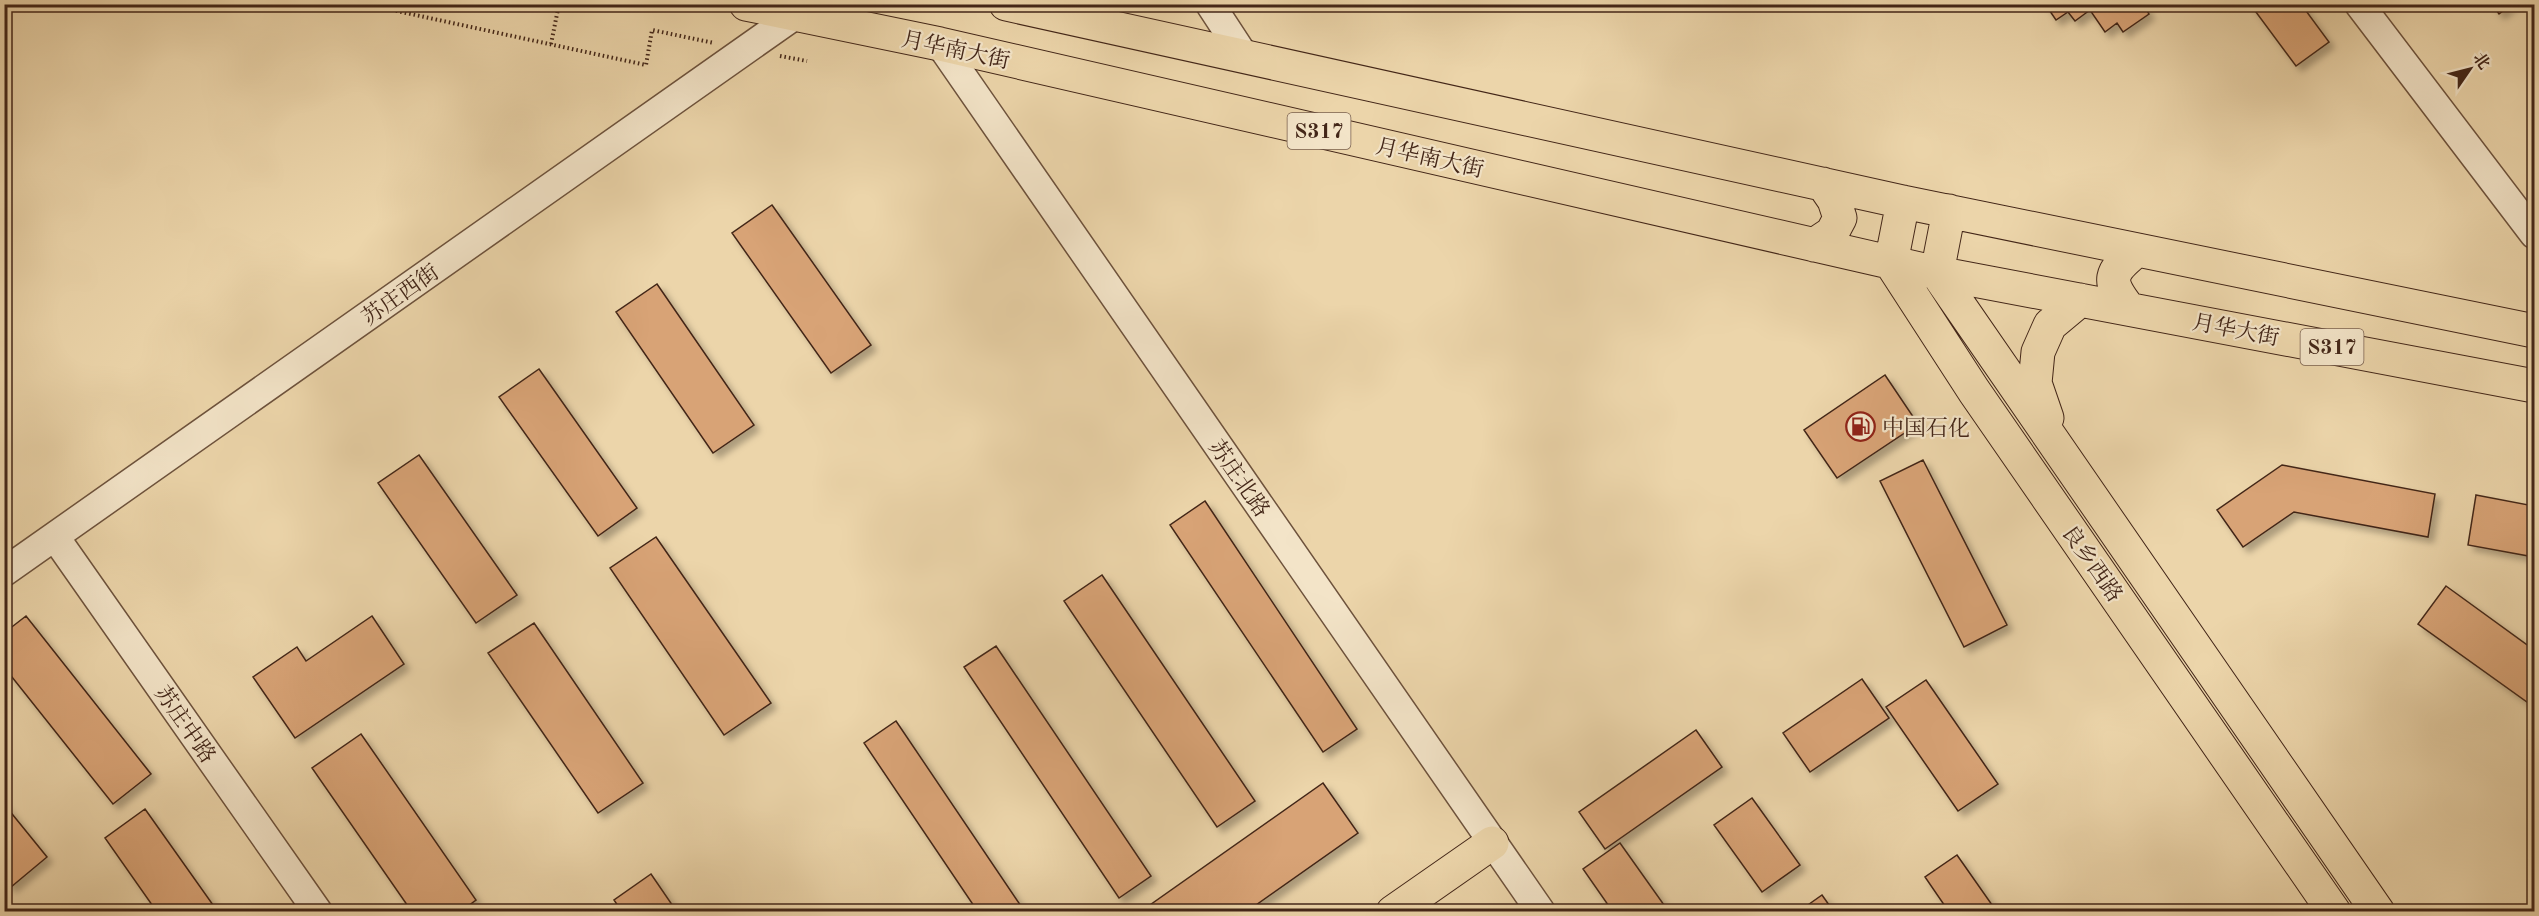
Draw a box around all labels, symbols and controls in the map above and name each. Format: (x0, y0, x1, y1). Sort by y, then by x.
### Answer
street label: 月华南大街 (899, 27, 1012, 73)
north arrow (2440, 39, 2500, 99)
text: 北 (2470, 49, 2493, 73)
road number: S317 (1288, 113, 1350, 149)
street label: 月华南大街 (1373, 134, 1486, 182)
street label: 苏庄西街 (358, 260, 444, 330)
street label: 月华大街 (2190, 310, 2281, 350)
road number: S317 (2300, 329, 2364, 365)
fuel station icon: 中国石化 (1845, 411, 1877, 443)
place label: 中国石化 (1882, 416, 1970, 440)
street label: 苏庄北路 (1204, 436, 1274, 522)
street label: 良乡西路 (2057, 521, 2127, 607)
street label: 苏庄中路 (150, 682, 220, 768)

